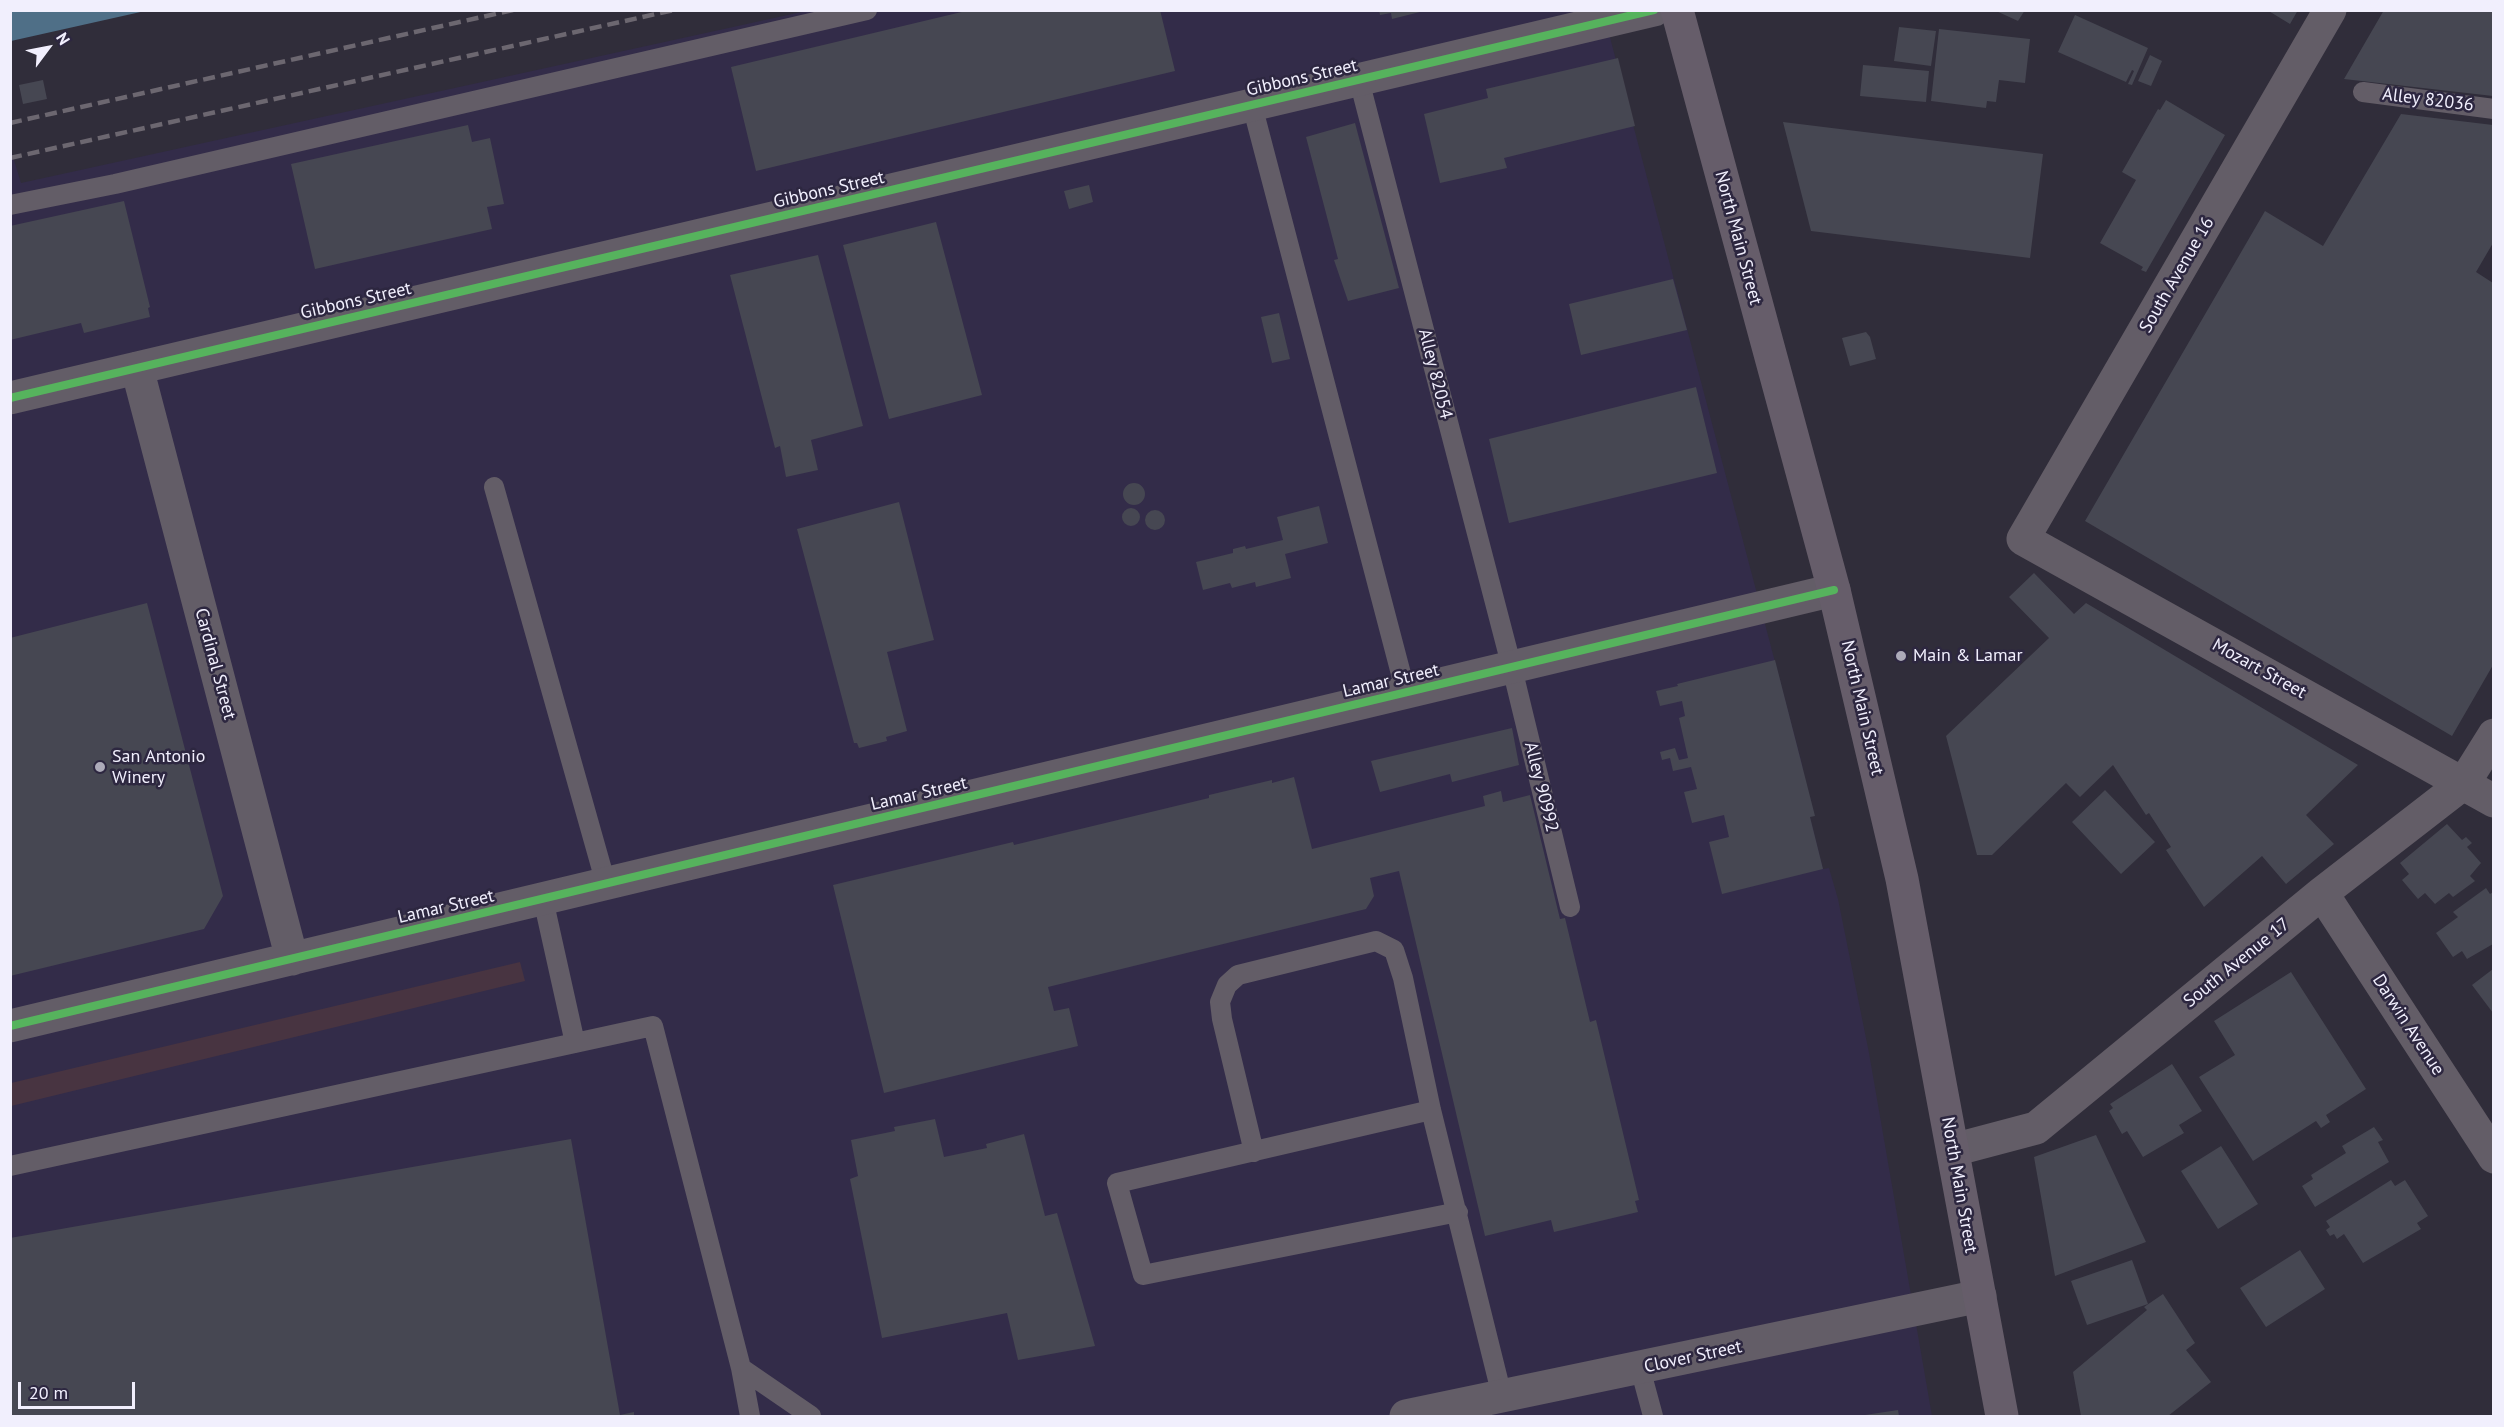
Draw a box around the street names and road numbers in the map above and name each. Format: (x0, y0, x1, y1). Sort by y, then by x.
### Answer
street label: Gibbons Street (1244, 55, 1360, 101)
street label: Alley 82036 (2381, 84, 2475, 116)
street label: Gibbons Street (771, 167, 887, 213)
street label: North Main Street (1710, 169, 1766, 307)
street label: South Avenue 16 (2135, 213, 2219, 337)
street label: Gibbons Street (298, 278, 414, 324)
street label: Alley 82054 (1413, 327, 1457, 421)
street label: Cardinal Street (190, 606, 240, 722)
street label: Mozart Street (2208, 634, 2310, 704)
street label: North Main Street (1836, 638, 1888, 778)
street label: Lamar Street (1341, 659, 1441, 703)
street label: Alley 90992 (1519, 740, 1563, 834)
street label: Lamar Street (869, 772, 969, 816)
street label: Lamar Street (396, 885, 496, 929)
street label: South Avenue 17 (2180, 914, 2294, 1012)
street label: Darwin Avenue (2367, 971, 2449, 1079)
street label: North Main Street (1936, 1115, 1982, 1255)
street label: Clover Street (1642, 1336, 1744, 1378)

